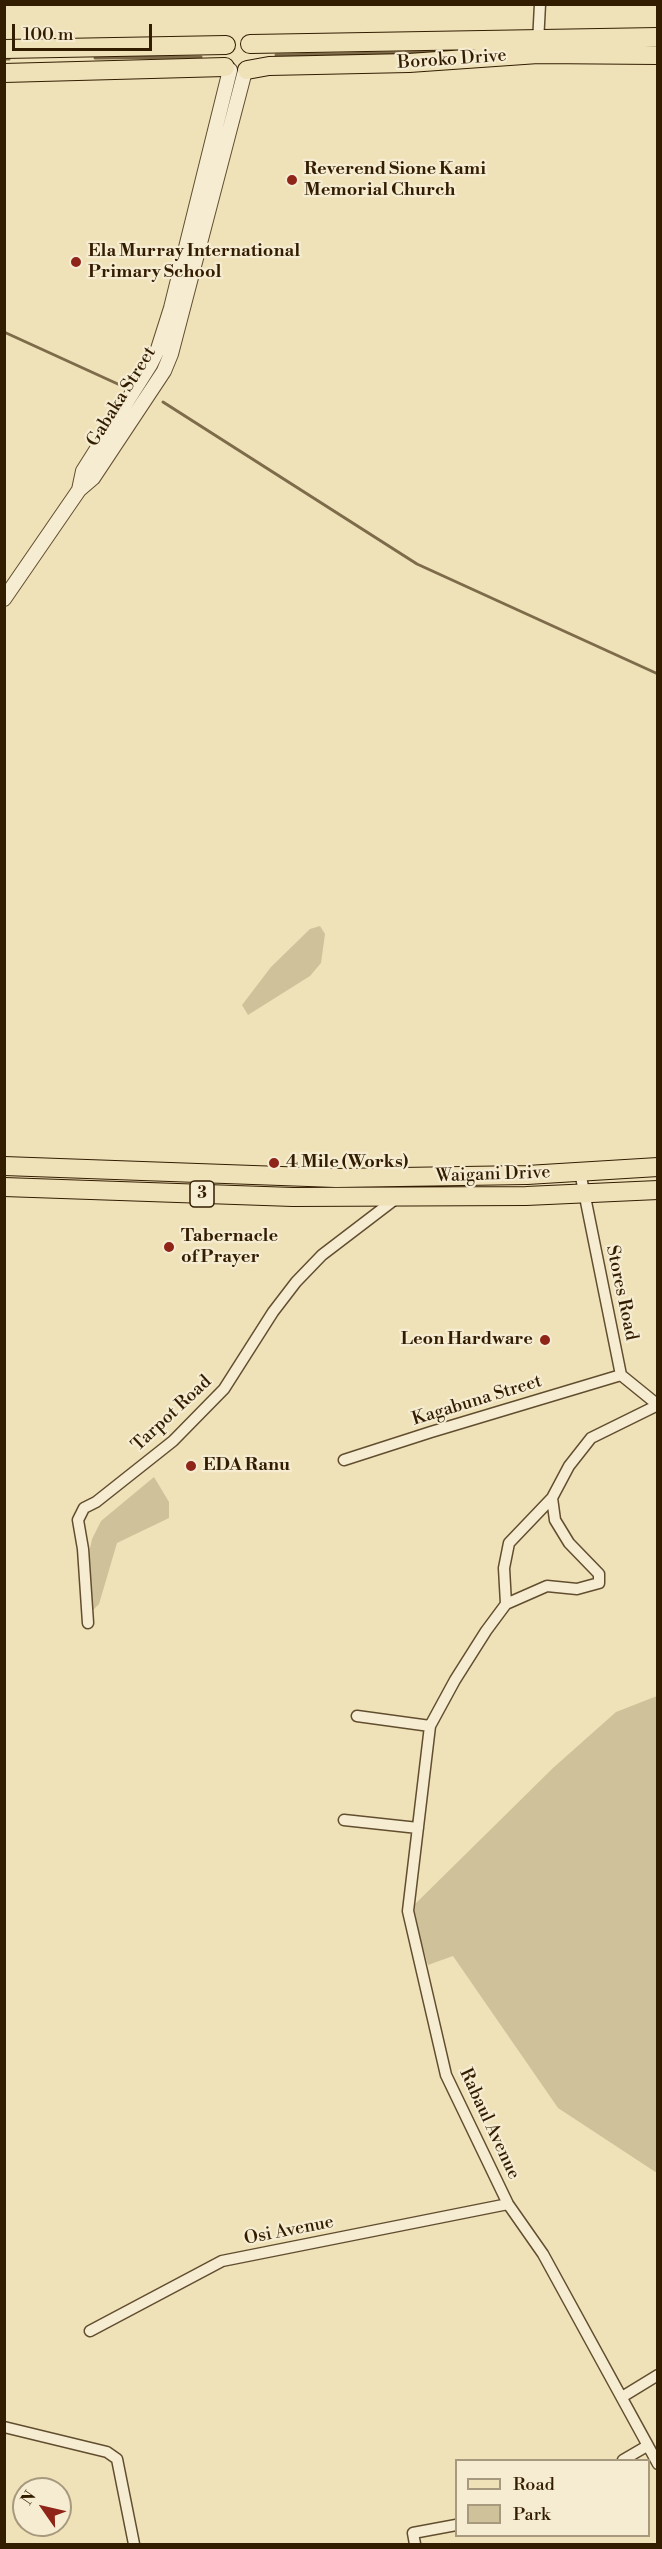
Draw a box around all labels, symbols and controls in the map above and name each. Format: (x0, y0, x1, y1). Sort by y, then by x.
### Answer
scale bar (15, 12, 154, 50)
text: 100 m (23, 23, 74, 46)
street label: Boroko Drive (397, 45, 507, 75)
place label: Reverend Sione Kami Memorial Church (304, 159, 486, 201)
marker: Reverend Sione Kami Memorial Church (285, 173, 299, 187)
place label: Ela Murray International Primary School (88, 241, 300, 284)
marker: Ela Murray International Primary School (69, 255, 83, 269)
street label: Gabaka Street (83, 343, 161, 451)
place label: 4 Mile (Works) (286, 1152, 408, 1174)
marker: 4 Mile (Works) (267, 1156, 281, 1170)
street label: Waigani Drive (435, 1162, 551, 1188)
road number: 3 (190, 1181, 214, 1207)
place label: Tabernacle of Prayer (181, 1226, 278, 1268)
marker: Tabernacle of Prayer (162, 1240, 176, 1254)
street label: Stores Road (600, 1243, 642, 1343)
place label: Leon Hardware (401, 1329, 533, 1351)
marker: Leon Hardware (538, 1333, 552, 1347)
street label: Kagabuna Street (410, 1371, 544, 1431)
street label: Tarpot Road (128, 1372, 216, 1456)
place label: EDA Ranu (203, 1455, 290, 1477)
marker: EDA Ranu (184, 1459, 198, 1473)
street label: Rabaul Avenue (454, 2065, 524, 2183)
street label: Osi Avenue (242, 2212, 336, 2250)
legend (455, 2459, 650, 2537)
text: Road (513, 2473, 555, 2496)
north arrow (12, 2477, 72, 2537)
text: N (17, 2487, 41, 2509)
text: Park (513, 2503, 550, 2526)

